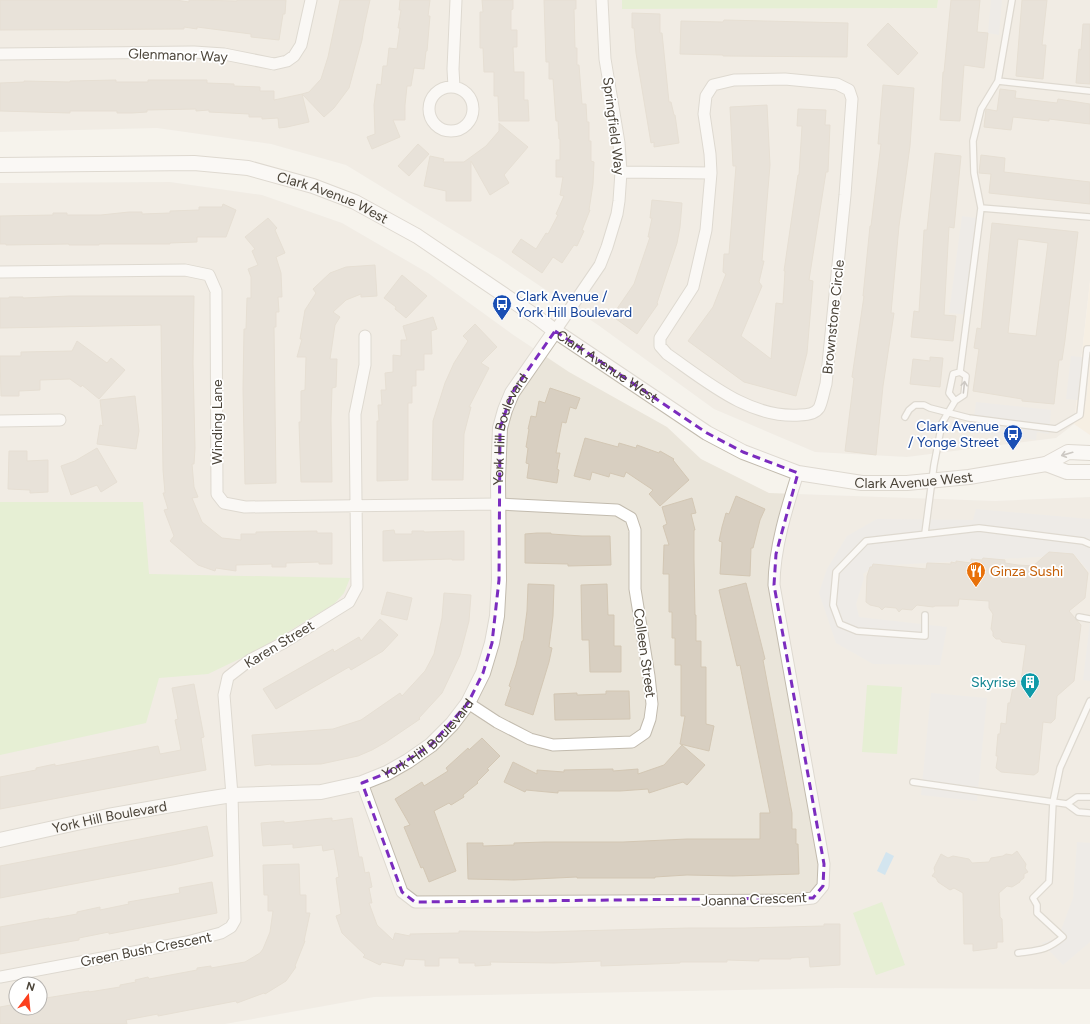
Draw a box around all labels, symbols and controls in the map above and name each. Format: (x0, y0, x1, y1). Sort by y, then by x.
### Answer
street label: Glenmanor Way (128, 45, 229, 66)
street label: Springfield Way (599, 76, 628, 177)
street label: Clark Avenue West (275, 168, 391, 228)
street label: Brownstone Circle (819, 259, 848, 375)
place label: Clark Avenue / York Hill Boulevard (516, 288, 632, 321)
bus stop icon: Clark Avenue / York Hill Boulevard (491, 293, 513, 321)
street label: Clark Avenue West (553, 326, 661, 407)
street label: York Hill Boulevard (490, 370, 532, 485)
street label: Winding Lane (209, 379, 226, 465)
one-way arrow (961, 381, 968, 394)
place label: Clark Avenue / Yonge Street (908, 418, 999, 451)
bus stop icon: Clark Avenue / Yonge Street (1002, 423, 1024, 451)
one-way arrow (1061, 451, 1074, 458)
street label: Clark Avenue West (853, 469, 974, 492)
restaurant icon: Ginza Sushi (965, 560, 987, 588)
place label: Ginza Sushi (990, 563, 1063, 580)
street label: Colleen Street (630, 607, 659, 699)
street label: Karen Street (241, 617, 317, 672)
building icon: Skyrise (1019, 671, 1041, 699)
place label: Skyrise (971, 674, 1016, 691)
street label: York Hill Boulevard (380, 695, 477, 783)
street label: York Hill Boulevard (51, 798, 168, 837)
street label: Joanna Crescent (701, 889, 807, 910)
street label: Green Bush Crescent (79, 928, 213, 971)
north arrow (8, 976, 48, 1016)
text: N (25, 979, 37, 994)

